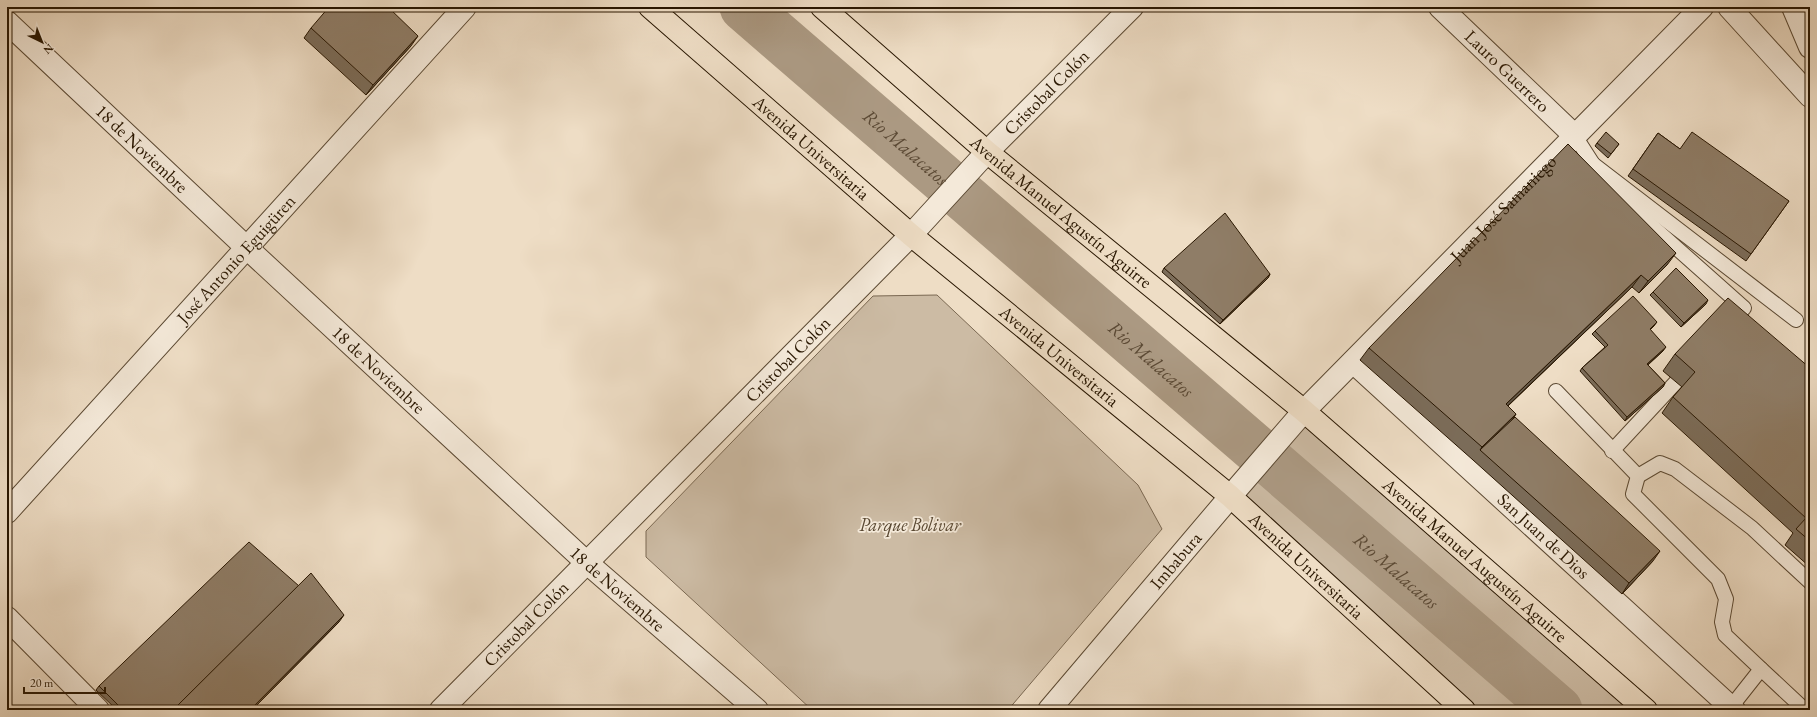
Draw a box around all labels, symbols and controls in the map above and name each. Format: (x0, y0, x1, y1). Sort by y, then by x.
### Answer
north arrow (22, 22, 62, 62)
street label: Lauro Guerrero (1460, 25, 1555, 117)
text: N (41, 41, 57, 58)
street label: Cristobal Colón (999, 44, 1094, 140)
street label: Avenida Universitaria (747, 89, 875, 205)
street label: 18 de Noviembre (91, 99, 193, 198)
water label: Rio Malacatos (858, 103, 954, 192)
street label: Avenida Manuel Agustín Aguirre (965, 130, 1157, 293)
street label: Juan José Samaniego (1444, 150, 1561, 268)
street label: José Antonio Eguigüren (170, 189, 300, 330)
street label: Avenida Universitaria (994, 299, 1125, 412)
street label: Cristobal Colón (740, 311, 835, 407)
water label: Rio Malacatos (1103, 315, 1199, 403)
street label: 18 de Noviembre (327, 321, 430, 418)
street label: Avenida Manuel Augustín Aguirre (1377, 472, 1572, 647)
street label: San Juan de Dios (1493, 488, 1595, 584)
street label: Avenida Universitaria (1243, 506, 1369, 624)
park label: Parque Bolivar (859, 513, 962, 538)
street label: Imbabura (1145, 526, 1207, 594)
water label: Rio Malacatos (1348, 527, 1445, 615)
street label: 18 de Noviembre (565, 541, 670, 636)
street label: Cristobal Colón (478, 575, 574, 671)
scale bar (24, 669, 105, 695)
text: 20 m (30, 675, 54, 691)

